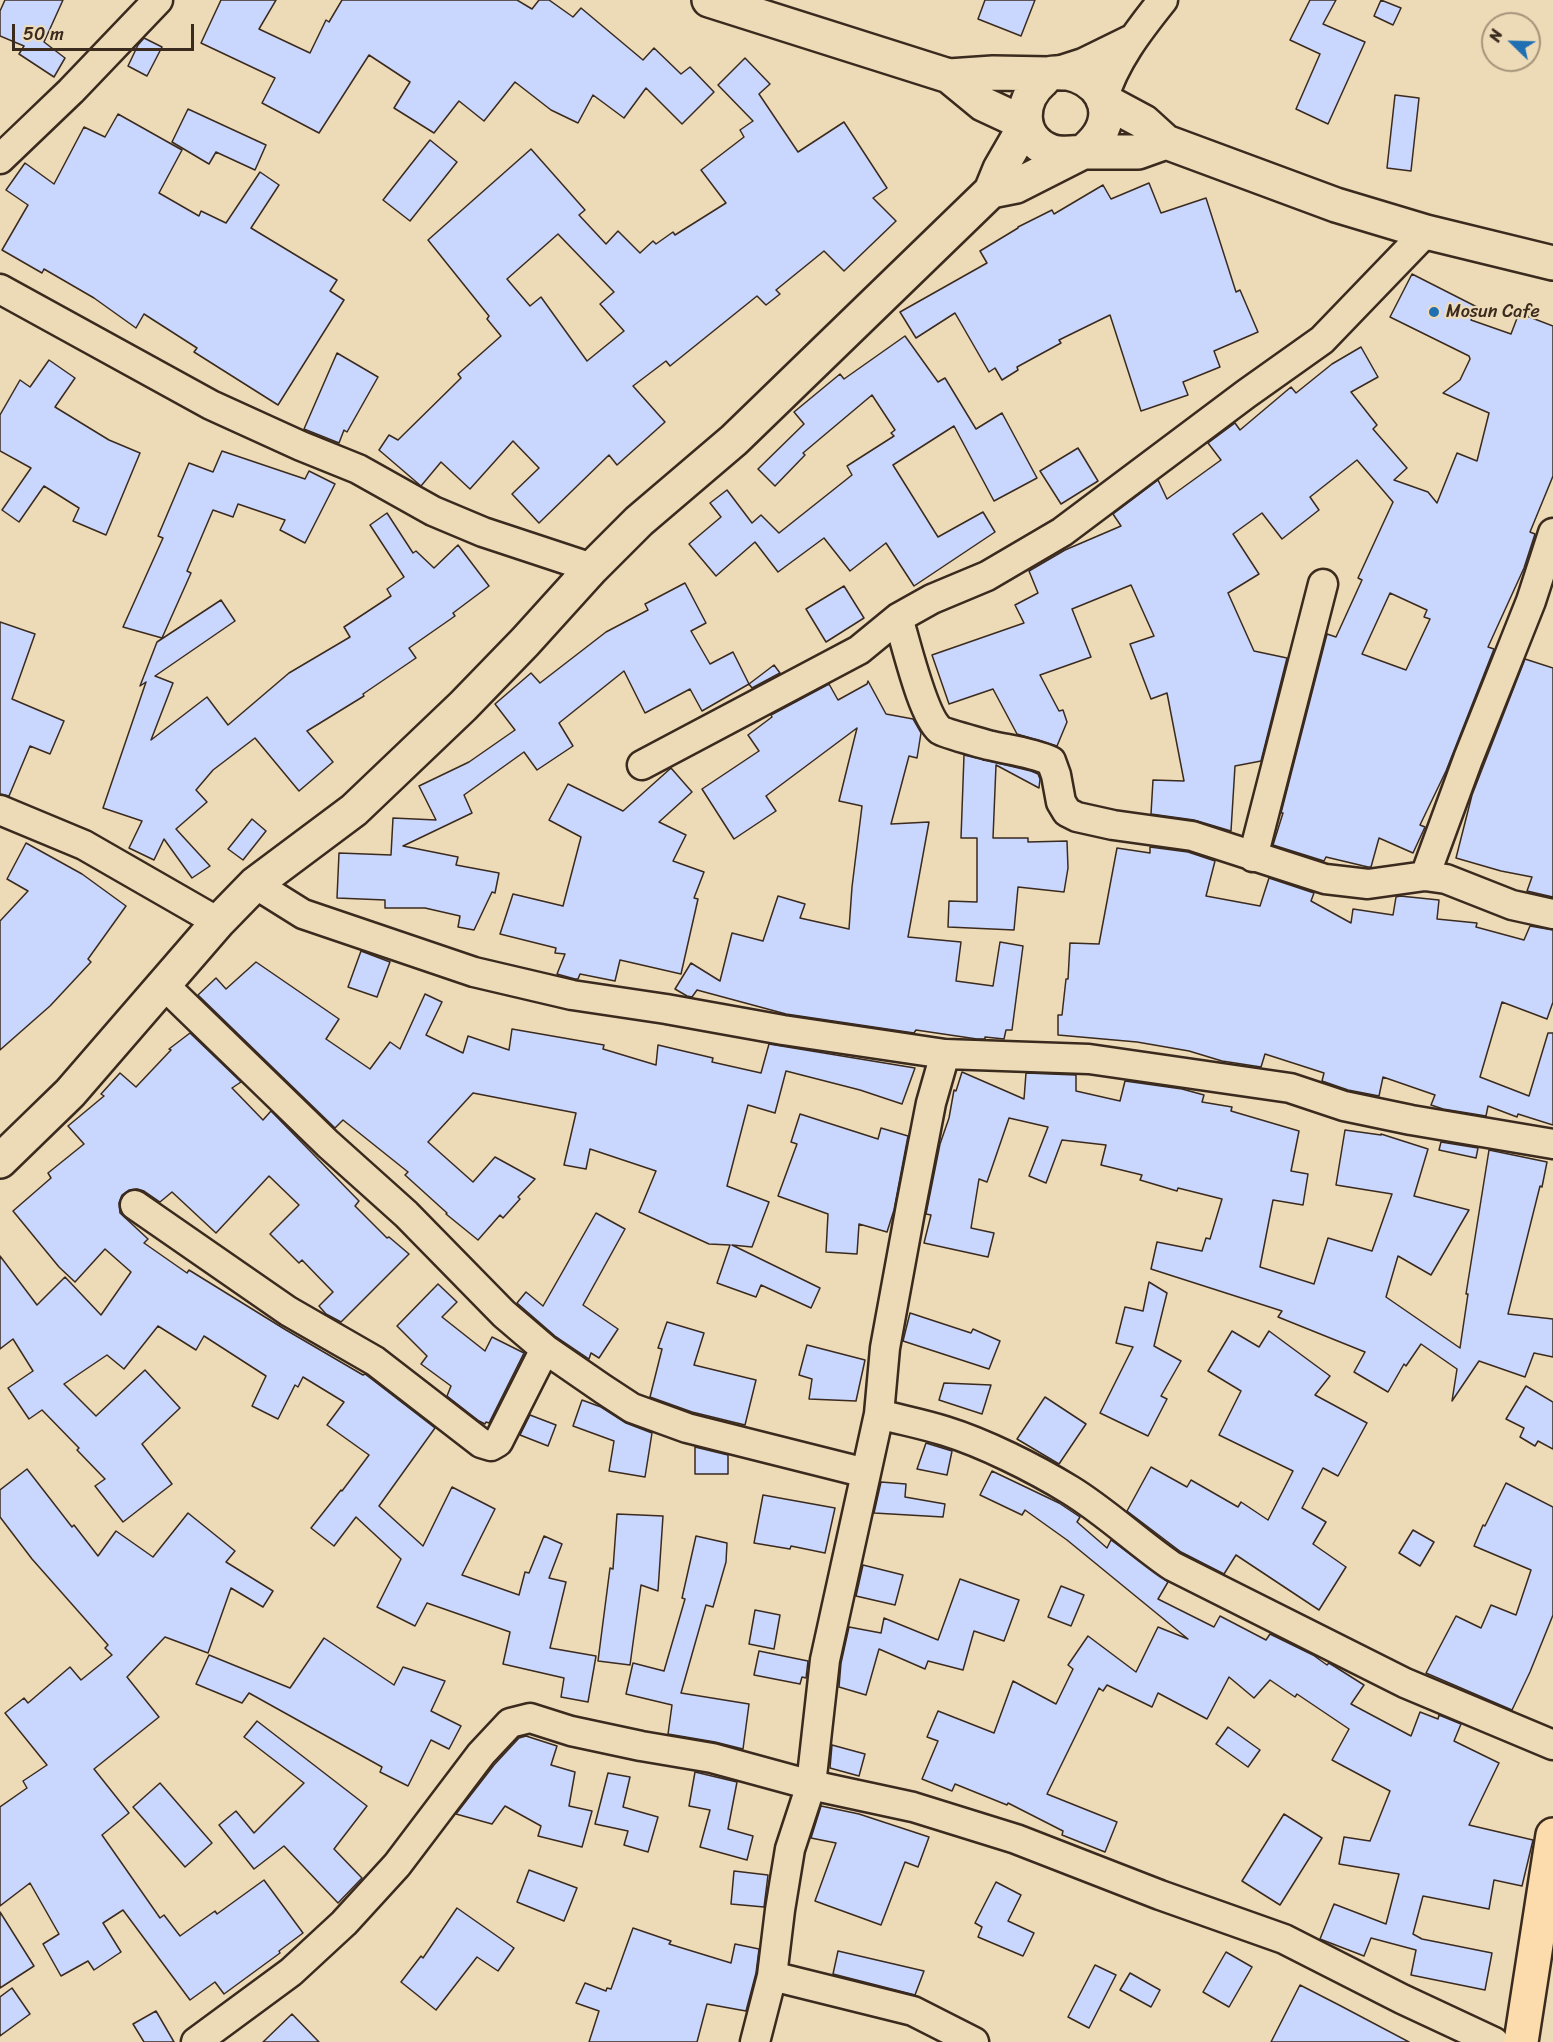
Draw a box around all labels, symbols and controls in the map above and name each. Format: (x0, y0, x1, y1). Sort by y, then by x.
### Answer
scale bar (15, 12, 196, 50)
north arrow (1481, 12, 1541, 72)
text: 50 m (23, 18, 64, 50)
text: N (1480, 25, 1511, 46)
place label: Mosun Cafe (1446, 301, 1540, 323)
marker: Mosun Cafe (1427, 305, 1441, 319)

